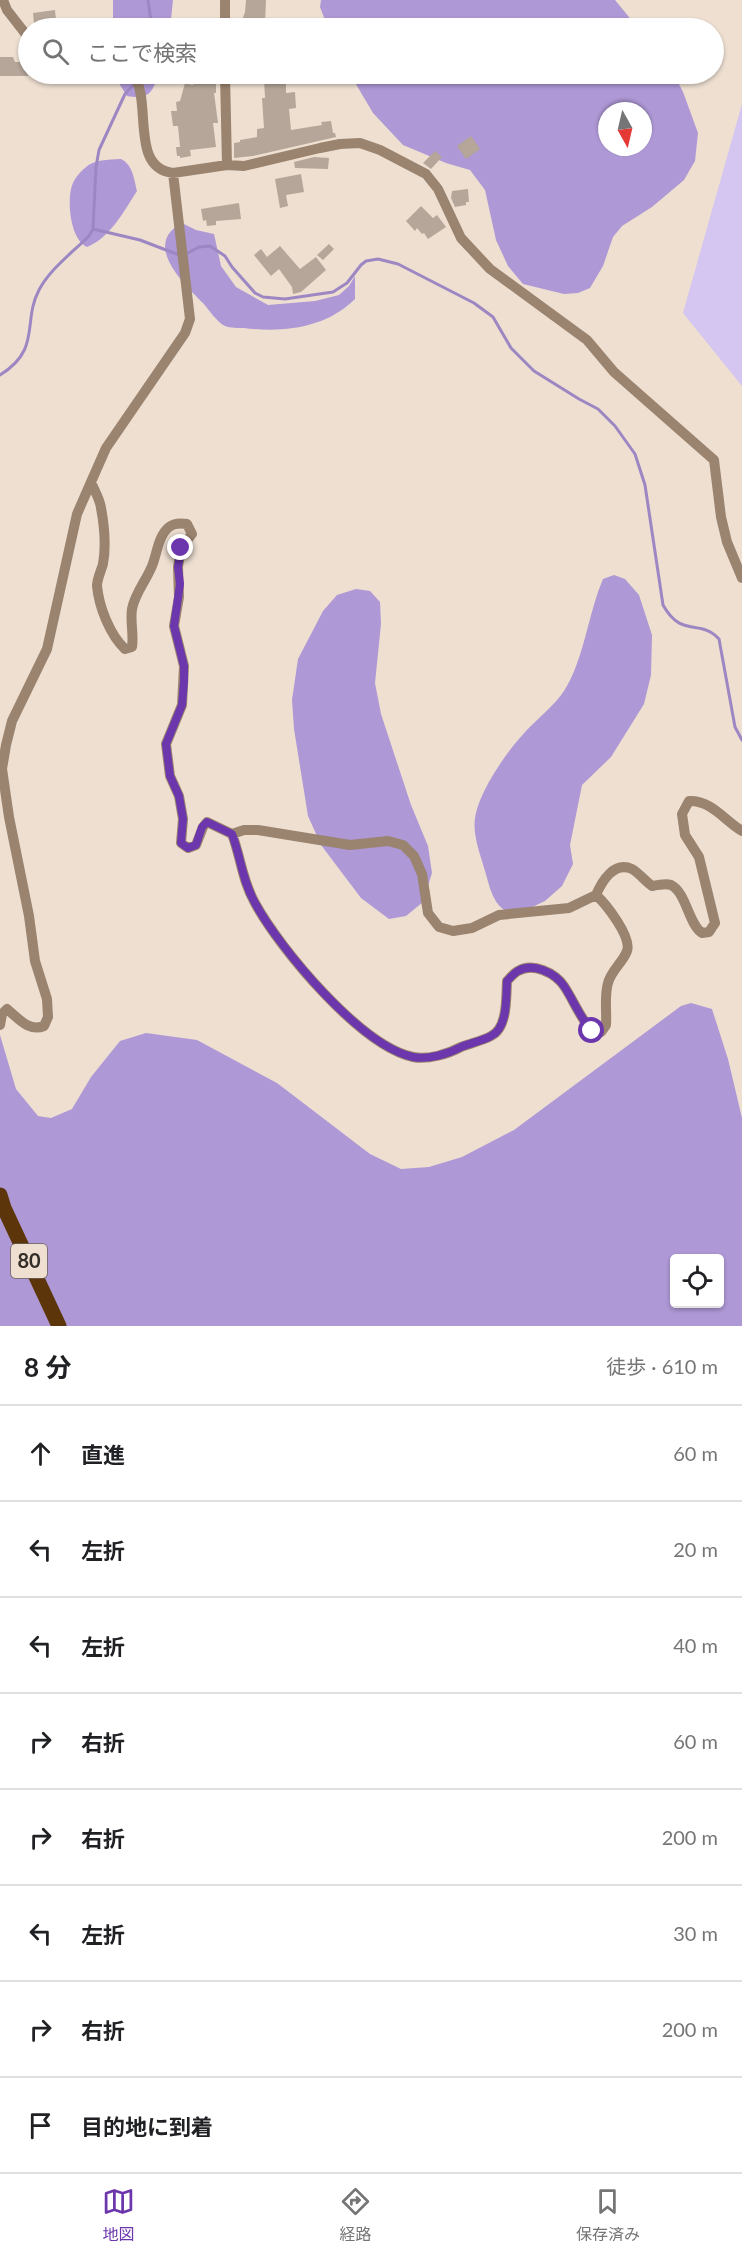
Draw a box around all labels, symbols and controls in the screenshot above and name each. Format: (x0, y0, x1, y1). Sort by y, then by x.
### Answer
search box (18, 18, 724, 84)
icon: search (39, 35, 72, 68)
text: ここで検索 (87, 39, 197, 66)
north arrow (598, 102, 652, 156)
route end (167, 534, 193, 560)
route start (578, 1017, 604, 1043)
road number: 80 (11, 1244, 47, 1278)
map controls (670, 1254, 724, 1308)
button: locate (670, 1254, 724, 1308)
text: 8 分 (24, 1351, 71, 1383)
text: 徒歩 · 610 m (606, 1354, 718, 1378)
icon: ahead (24, 1437, 57, 1470)
text: 直進 (81, 1441, 125, 1468)
text: 60 m (673, 1441, 718, 1465)
icon: left (24, 1533, 57, 1566)
text: 左折 (81, 1537, 125, 1564)
text: 20 m (673, 1537, 718, 1561)
icon: left (24, 1629, 57, 1662)
text: 左折 (81, 1633, 125, 1660)
text: 40 m (673, 1633, 718, 1657)
icon: right (24, 1725, 57, 1758)
text: 右折 (81, 1729, 125, 1756)
text: 60 m (673, 1729, 718, 1753)
icon: right (24, 1821, 57, 1854)
text: 右折 (81, 1825, 125, 1852)
text: 200 m (662, 1825, 718, 1849)
icon: left (24, 1917, 57, 1950)
text: 左折 (81, 1921, 125, 1948)
text: 30 m (673, 1921, 718, 1945)
icon: right (24, 2013, 57, 2046)
text: 右折 (81, 2017, 125, 2044)
text: 200 m (662, 2017, 718, 2041)
icon: arrive (24, 2109, 57, 2142)
text: 目的地に到着 (81, 2113, 213, 2140)
tab: 地図 (102, 2185, 135, 2245)
tab: 経路 (339, 2185, 372, 2245)
tab: 保存済み (576, 2185, 640, 2245)

